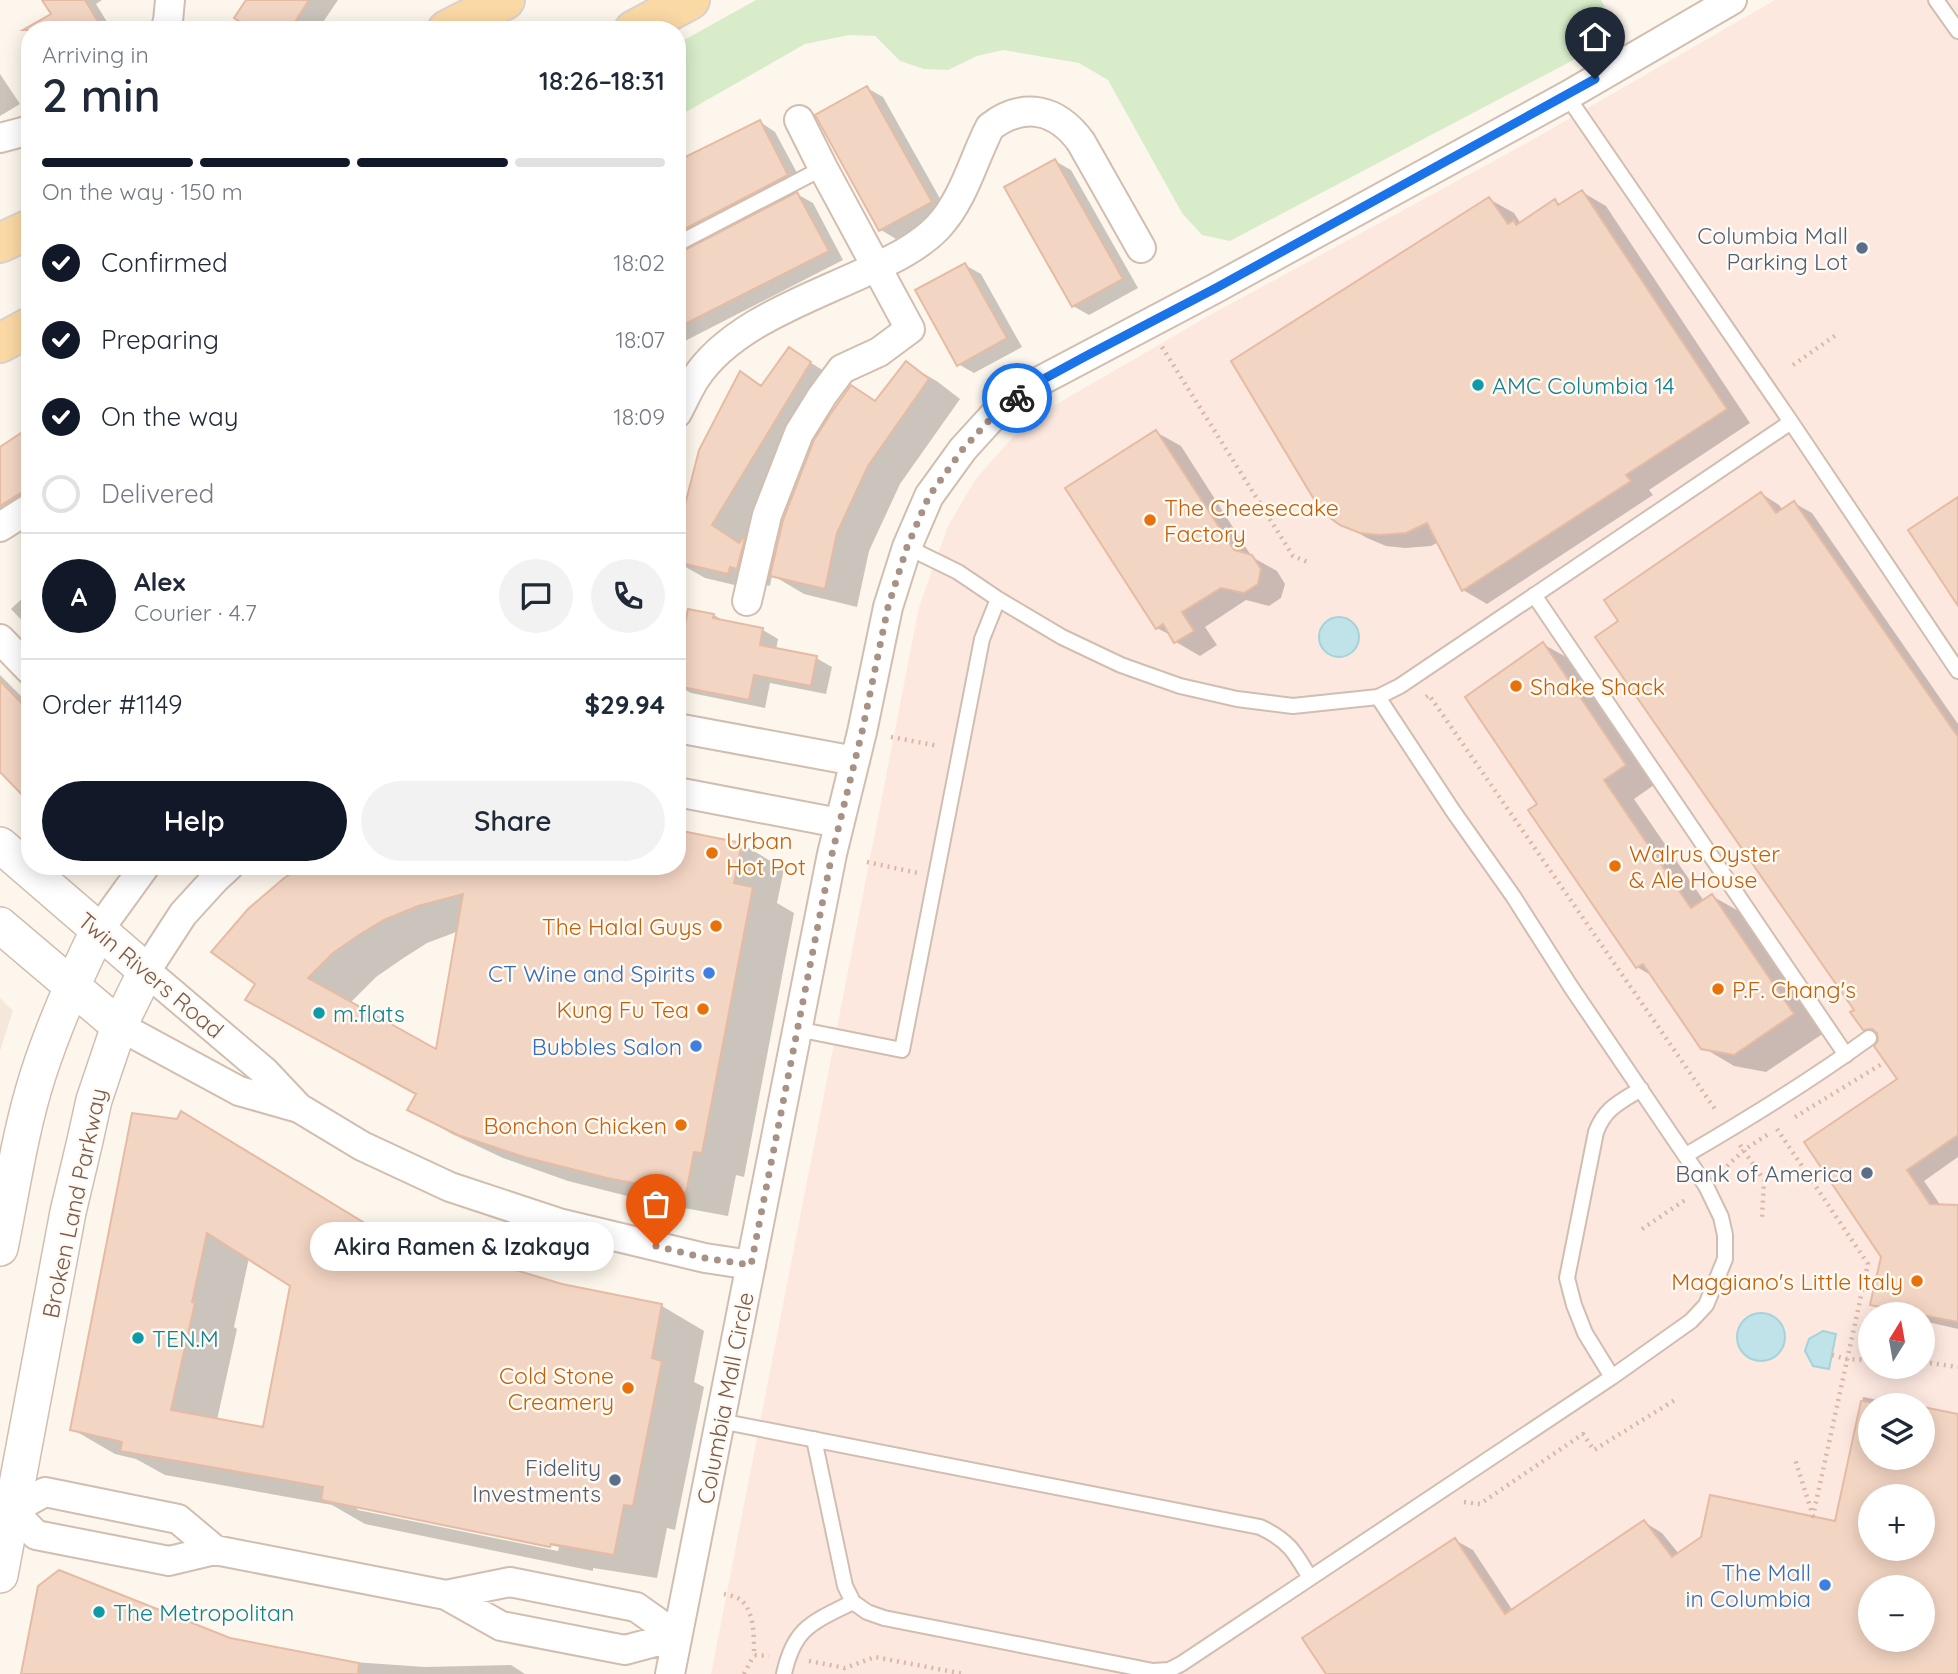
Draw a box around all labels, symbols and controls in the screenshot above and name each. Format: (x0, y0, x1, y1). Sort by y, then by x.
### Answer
pin (1565, 7, 1625, 79)
icon: home (1576, 18, 1614, 56)
text: Arriving in (42, 40, 149, 69)
text: 18:26–18:31 (539, 64, 665, 97)
text: 2 min (42, 66, 161, 124)
text: On the way · 150 m (42, 177, 243, 206)
place label: Columbia Mall Parking Lot (1697, 221, 1848, 276)
marker: Columbia Mall Parking Lot (1854, 240, 1870, 256)
icon: check (42, 244, 80, 282)
text: Confirmed (101, 246, 228, 279)
text: 18:02 (613, 248, 665, 277)
icon: check (42, 321, 80, 359)
text: Preparing (101, 323, 219, 356)
text: 18:07 (616, 325, 665, 354)
courier (982, 363, 1052, 433)
place label: AMC Columbia 14 (1492, 371, 1675, 400)
marker: AMC Columbia 14 (1470, 377, 1486, 393)
icon: bike (998, 379, 1036, 417)
icon: check (42, 398, 80, 436)
text: On the way (101, 400, 239, 433)
text: 18:09 (613, 402, 665, 431)
text: Delivered (101, 477, 214, 510)
place label: The Cheesecake Factory (1164, 493, 1339, 548)
marker: The Cheesecake Factory (1142, 512, 1158, 528)
button: chat (499, 559, 573, 633)
button: phone (591, 559, 665, 633)
text: Alex (134, 565, 185, 598)
text: A (71, 580, 87, 613)
text: Courier · 4.7 (134, 598, 257, 627)
place label: Shake Shack (1530, 672, 1665, 701)
marker: Shake Shack (1508, 678, 1524, 694)
text: Order #1149 (42, 688, 182, 721)
text: $29.94 (584, 688, 665, 721)
button: Help (42, 781, 347, 861)
button: Share (361, 781, 665, 861)
place label: Urban Hot Pot (726, 826, 806, 881)
place label: Walrus Oyster & Ale House (1629, 839, 1780, 894)
marker: Urban Hot Pot (704, 845, 720, 861)
marker: Walrus Oyster & Ale House (1607, 858, 1623, 874)
street label: Twin Rivers Road (72, 906, 230, 1044)
place label: The Halal Guys (542, 912, 702, 941)
marker: The Halal Guys (708, 918, 724, 934)
place label: CT Wine and Spirits (488, 959, 695, 988)
marker: CT Wine and Spirits (701, 965, 717, 981)
place label: P.F. Chang's (1732, 975, 1856, 1004)
marker: P.F. Chang's (1710, 981, 1726, 997)
place label: Kung Fu Tea (557, 995, 689, 1024)
place label: m.flats (333, 999, 405, 1028)
marker: Kung Fu Tea (695, 1001, 711, 1017)
marker: m.flats (311, 1005, 327, 1021)
place label: Bubbles Salon (532, 1032, 682, 1061)
marker: Bubbles Salon (688, 1038, 704, 1054)
street label: Broken Land Parkway (35, 1085, 113, 1321)
place label: Bonchon Chicken (483, 1111, 667, 1140)
marker: Bonchon Chicken (673, 1117, 689, 1133)
place label: Bank of America (1675, 1159, 1853, 1188)
marker: Bank of America (1859, 1165, 1875, 1181)
pin (626, 1174, 686, 1246)
icon: bag (637, 1185, 675, 1223)
callout: Akira Ramen & Izakaya (309, 1222, 614, 1270)
text: Akira Ramen & Izakaya (334, 1232, 590, 1261)
place label: Maggiano's Little Italy (1671, 1267, 1903, 1296)
marker: Maggiano's Little Italy (1909, 1273, 1925, 1289)
street label: Columbia Mall Circle (690, 1290, 760, 1506)
north arrow (1858, 1302, 1936, 1379)
map controls (1858, 1302, 1935, 1652)
place label: TEN.M (152, 1324, 219, 1353)
marker: TEN.M (130, 1330, 146, 1346)
place label: Cold Stone Creamery (499, 1361, 614, 1416)
marker: Cold Stone Creamery (620, 1380, 636, 1396)
button: layers (1858, 1393, 1935, 1470)
place label: Fidelity Investments (472, 1453, 601, 1508)
marker: Fidelity Investments (607, 1472, 623, 1488)
button: + (1858, 1484, 1935, 1561)
place label: The Mall in Columbia (1686, 1558, 1811, 1613)
button: − (1858, 1575, 1935, 1652)
marker: The Mall in Columbia (1817, 1577, 1833, 1593)
place label: The Metropolitan (113, 1598, 294, 1627)
marker: The Metropolitan (91, 1604, 107, 1620)

